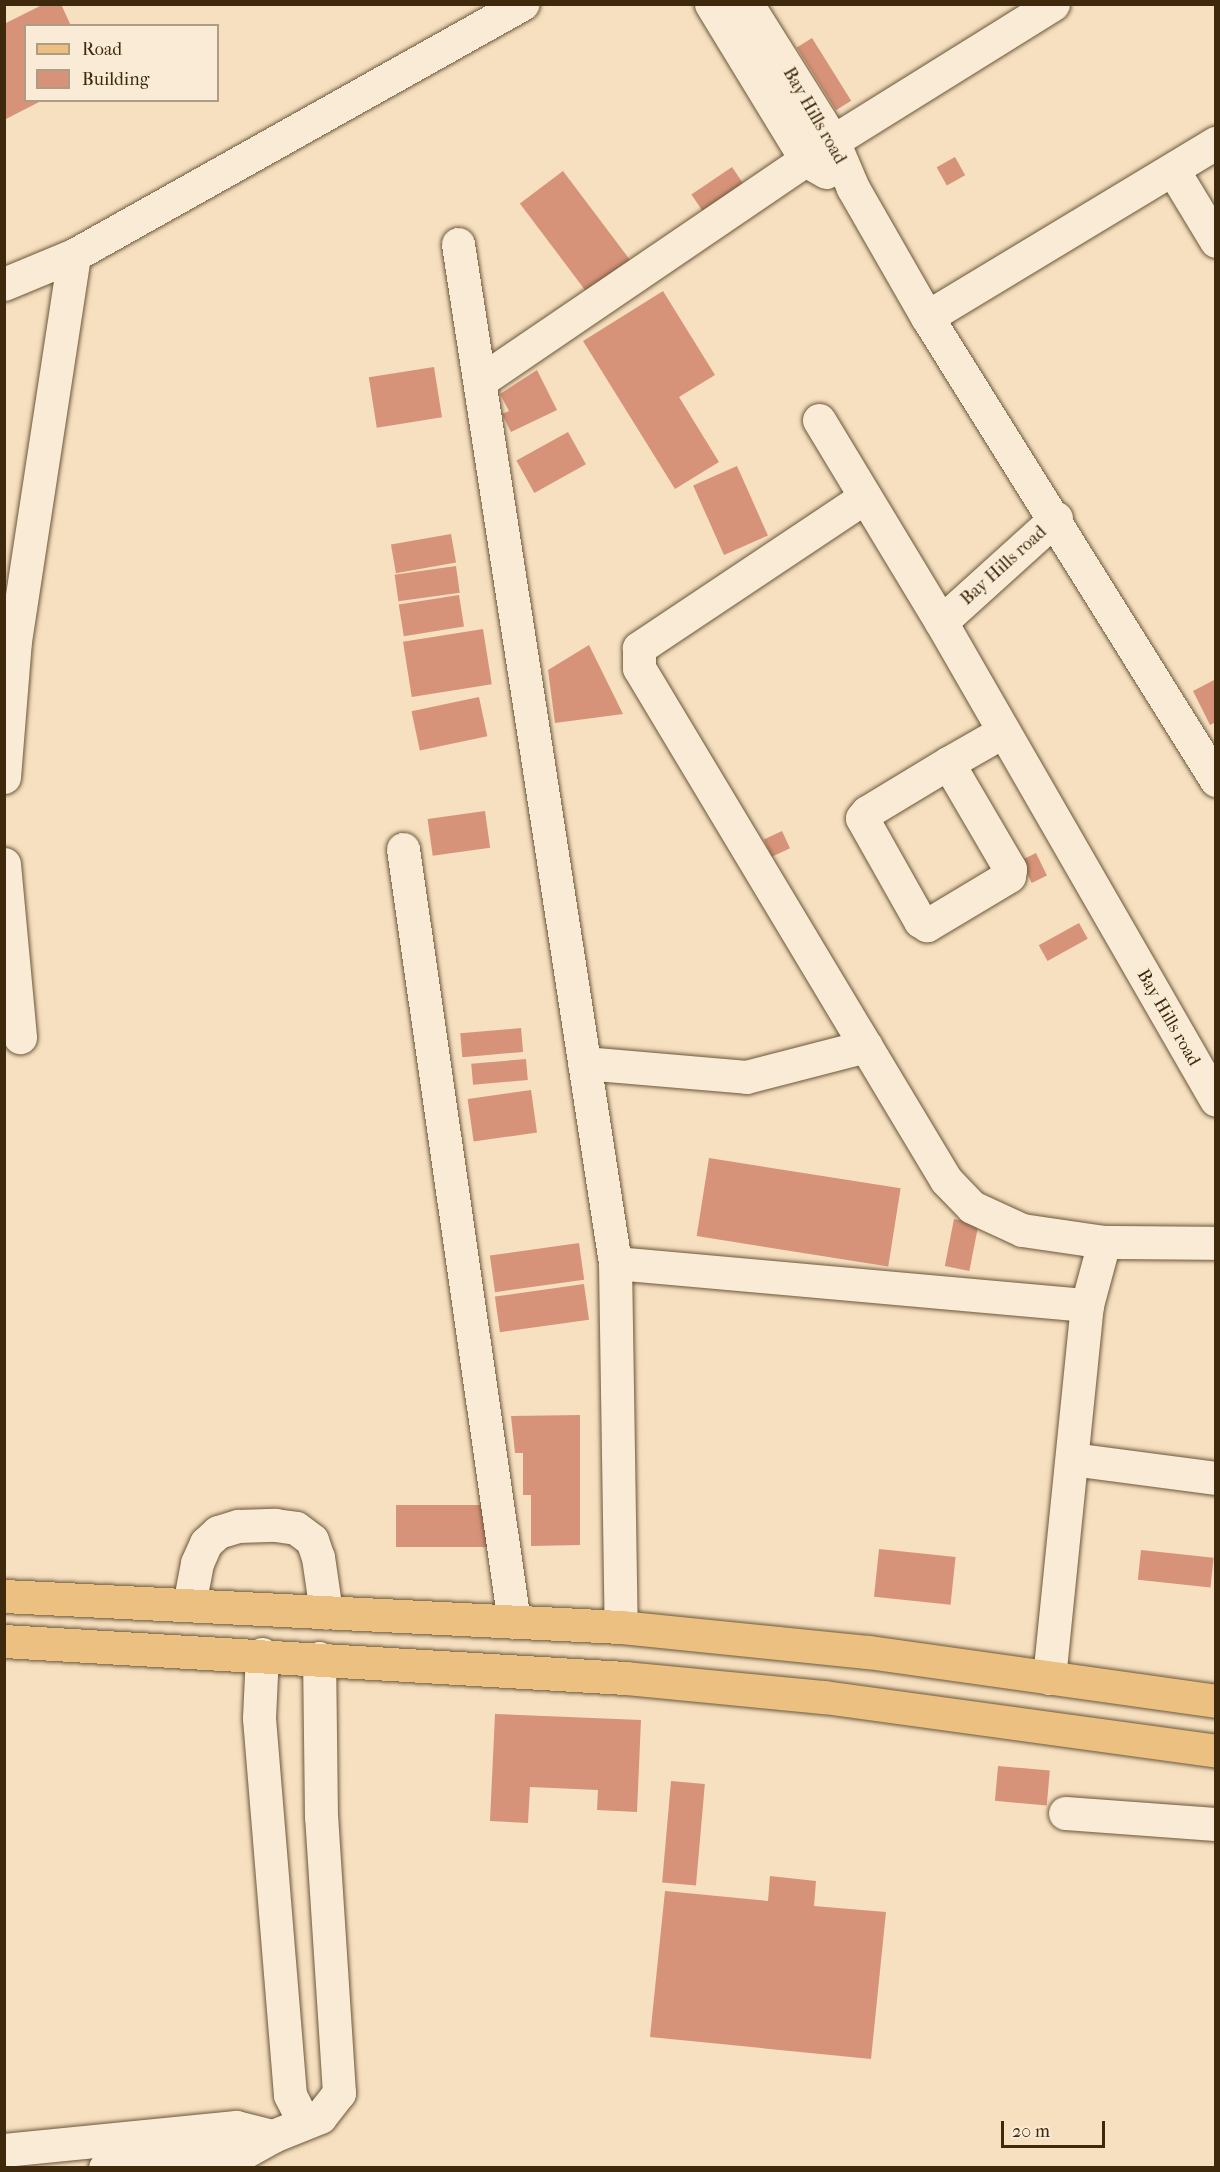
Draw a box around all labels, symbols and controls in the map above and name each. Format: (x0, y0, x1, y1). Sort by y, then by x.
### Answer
legend (24, 24, 219, 102)
text: Road (82, 39, 122, 60)
street label: Bay Hills road (778, 64, 850, 168)
text: Building (82, 69, 149, 90)
street label: Bay Hills road (957, 522, 1051, 610)
street label: Bay Hills road (1132, 966, 1204, 1070)
scale bar (1004, 2109, 1108, 2147)
text: 20 m (1012, 2121, 1050, 2142)

